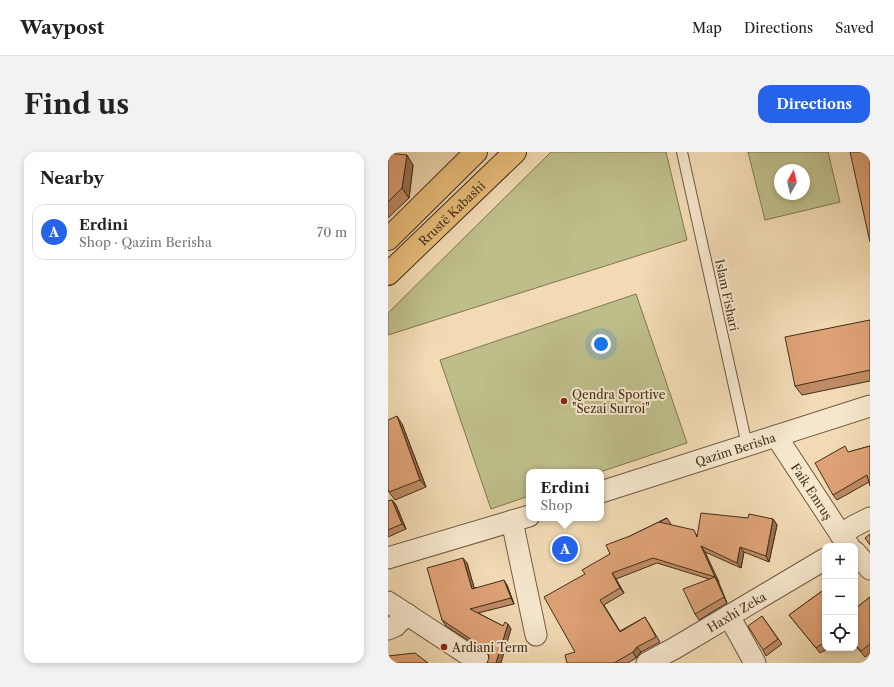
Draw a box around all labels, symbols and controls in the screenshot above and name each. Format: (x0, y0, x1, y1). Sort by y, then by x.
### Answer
text: Waypost (20, 16, 104, 39)
text: Map (692, 19, 722, 37)
text: Directions (744, 19, 813, 37)
text: Saved (835, 19, 874, 37)
button: Directions (758, 85, 870, 123)
text: Find us (24, 87, 129, 121)
north arrow (774, 164, 810, 200)
text: Nearby (40, 168, 104, 188)
street label: Rrustë Kabashi (415, 178, 488, 248)
text: Erdini (79, 215, 128, 234)
text: A (49, 224, 59, 240)
text: 70 m (317, 224, 347, 240)
text: Shop · Qazim Berisha (79, 234, 212, 250)
street label: Islam Fishari (712, 258, 742, 333)
your location (591, 334, 611, 354)
place label: Qendra Sportive "Sezai Surroi" (572, 387, 666, 416)
marker: Qendra Sportive "Sezai Surroi" (559, 396, 569, 406)
street label: Qazim Berisha (693, 429, 778, 469)
street label: Faik Emruş (788, 460, 836, 522)
popup (526, 469, 604, 521)
text: Erdini (541, 478, 590, 497)
text: Shop (541, 497, 572, 513)
pin: A (552, 534, 578, 564)
map controls (822, 543, 858, 651)
button: + (822, 543, 858, 579)
button: − (822, 579, 858, 615)
street label: Haxhi Zeka (704, 588, 769, 635)
button: locate (822, 615, 858, 651)
place label: Ardiani Term (451, 640, 528, 655)
marker: Ardiani Term (439, 642, 449, 652)

